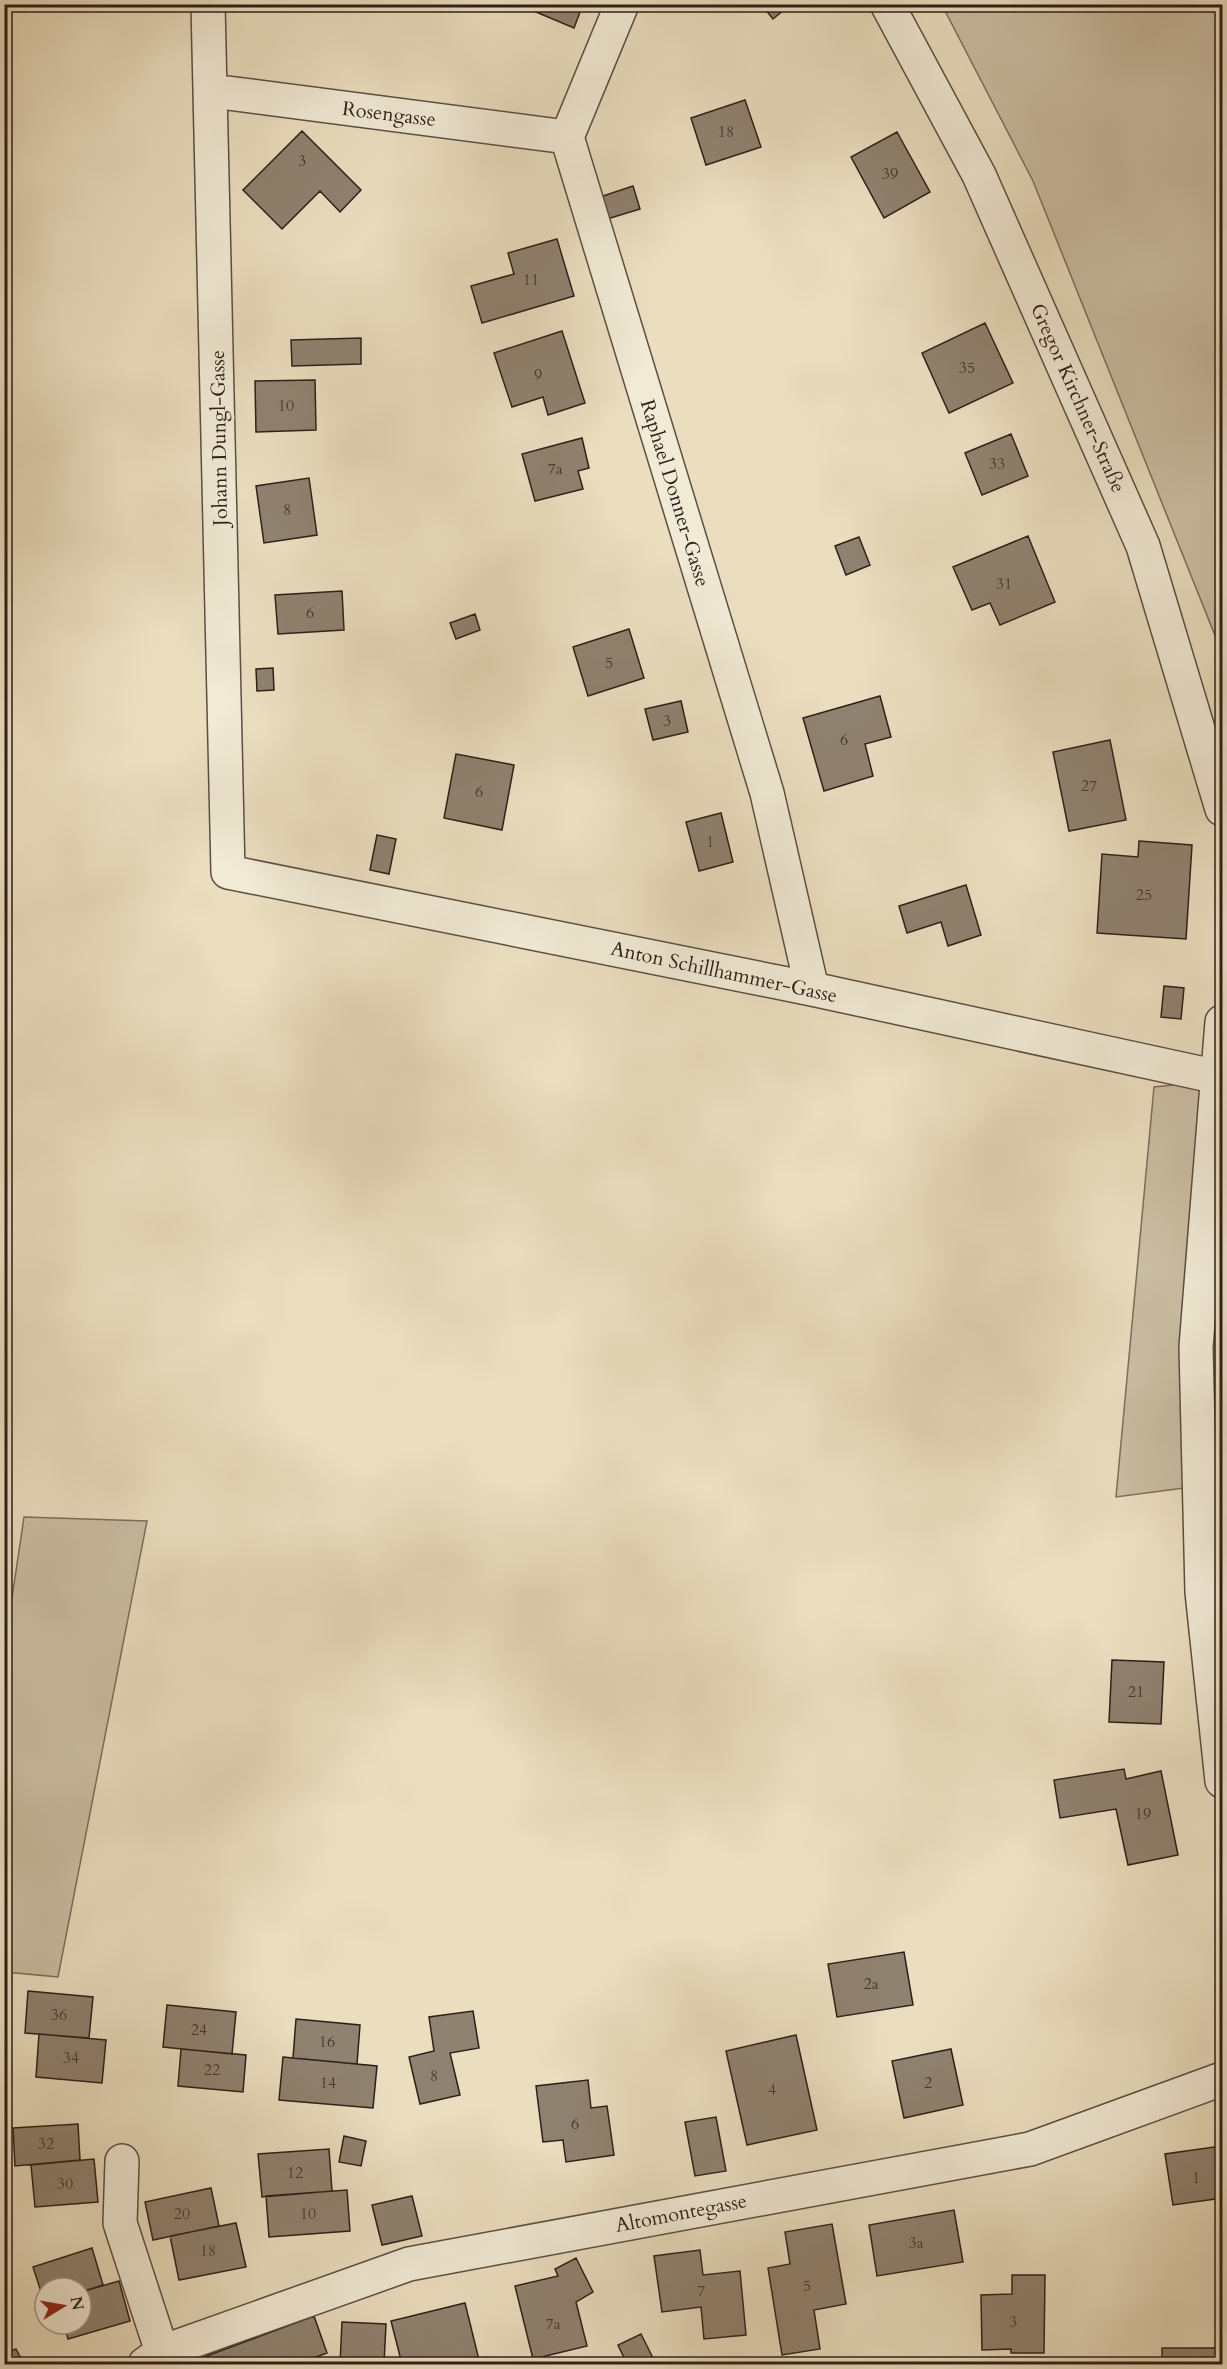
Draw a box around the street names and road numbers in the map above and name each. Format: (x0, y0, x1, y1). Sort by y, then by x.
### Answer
street label: Rosengasse (341, 95, 437, 133)
street label: Gregor Kirchner-Straße (1024, 299, 1132, 497)
street label: Johann Dungl-Gasse (204, 350, 234, 529)
street label: Raphael Donner-Gasse (634, 396, 716, 590)
street label: Anton Schillhammer-Gasse (608, 935, 840, 1009)
street label: Altomontegasse (613, 2187, 749, 2239)

